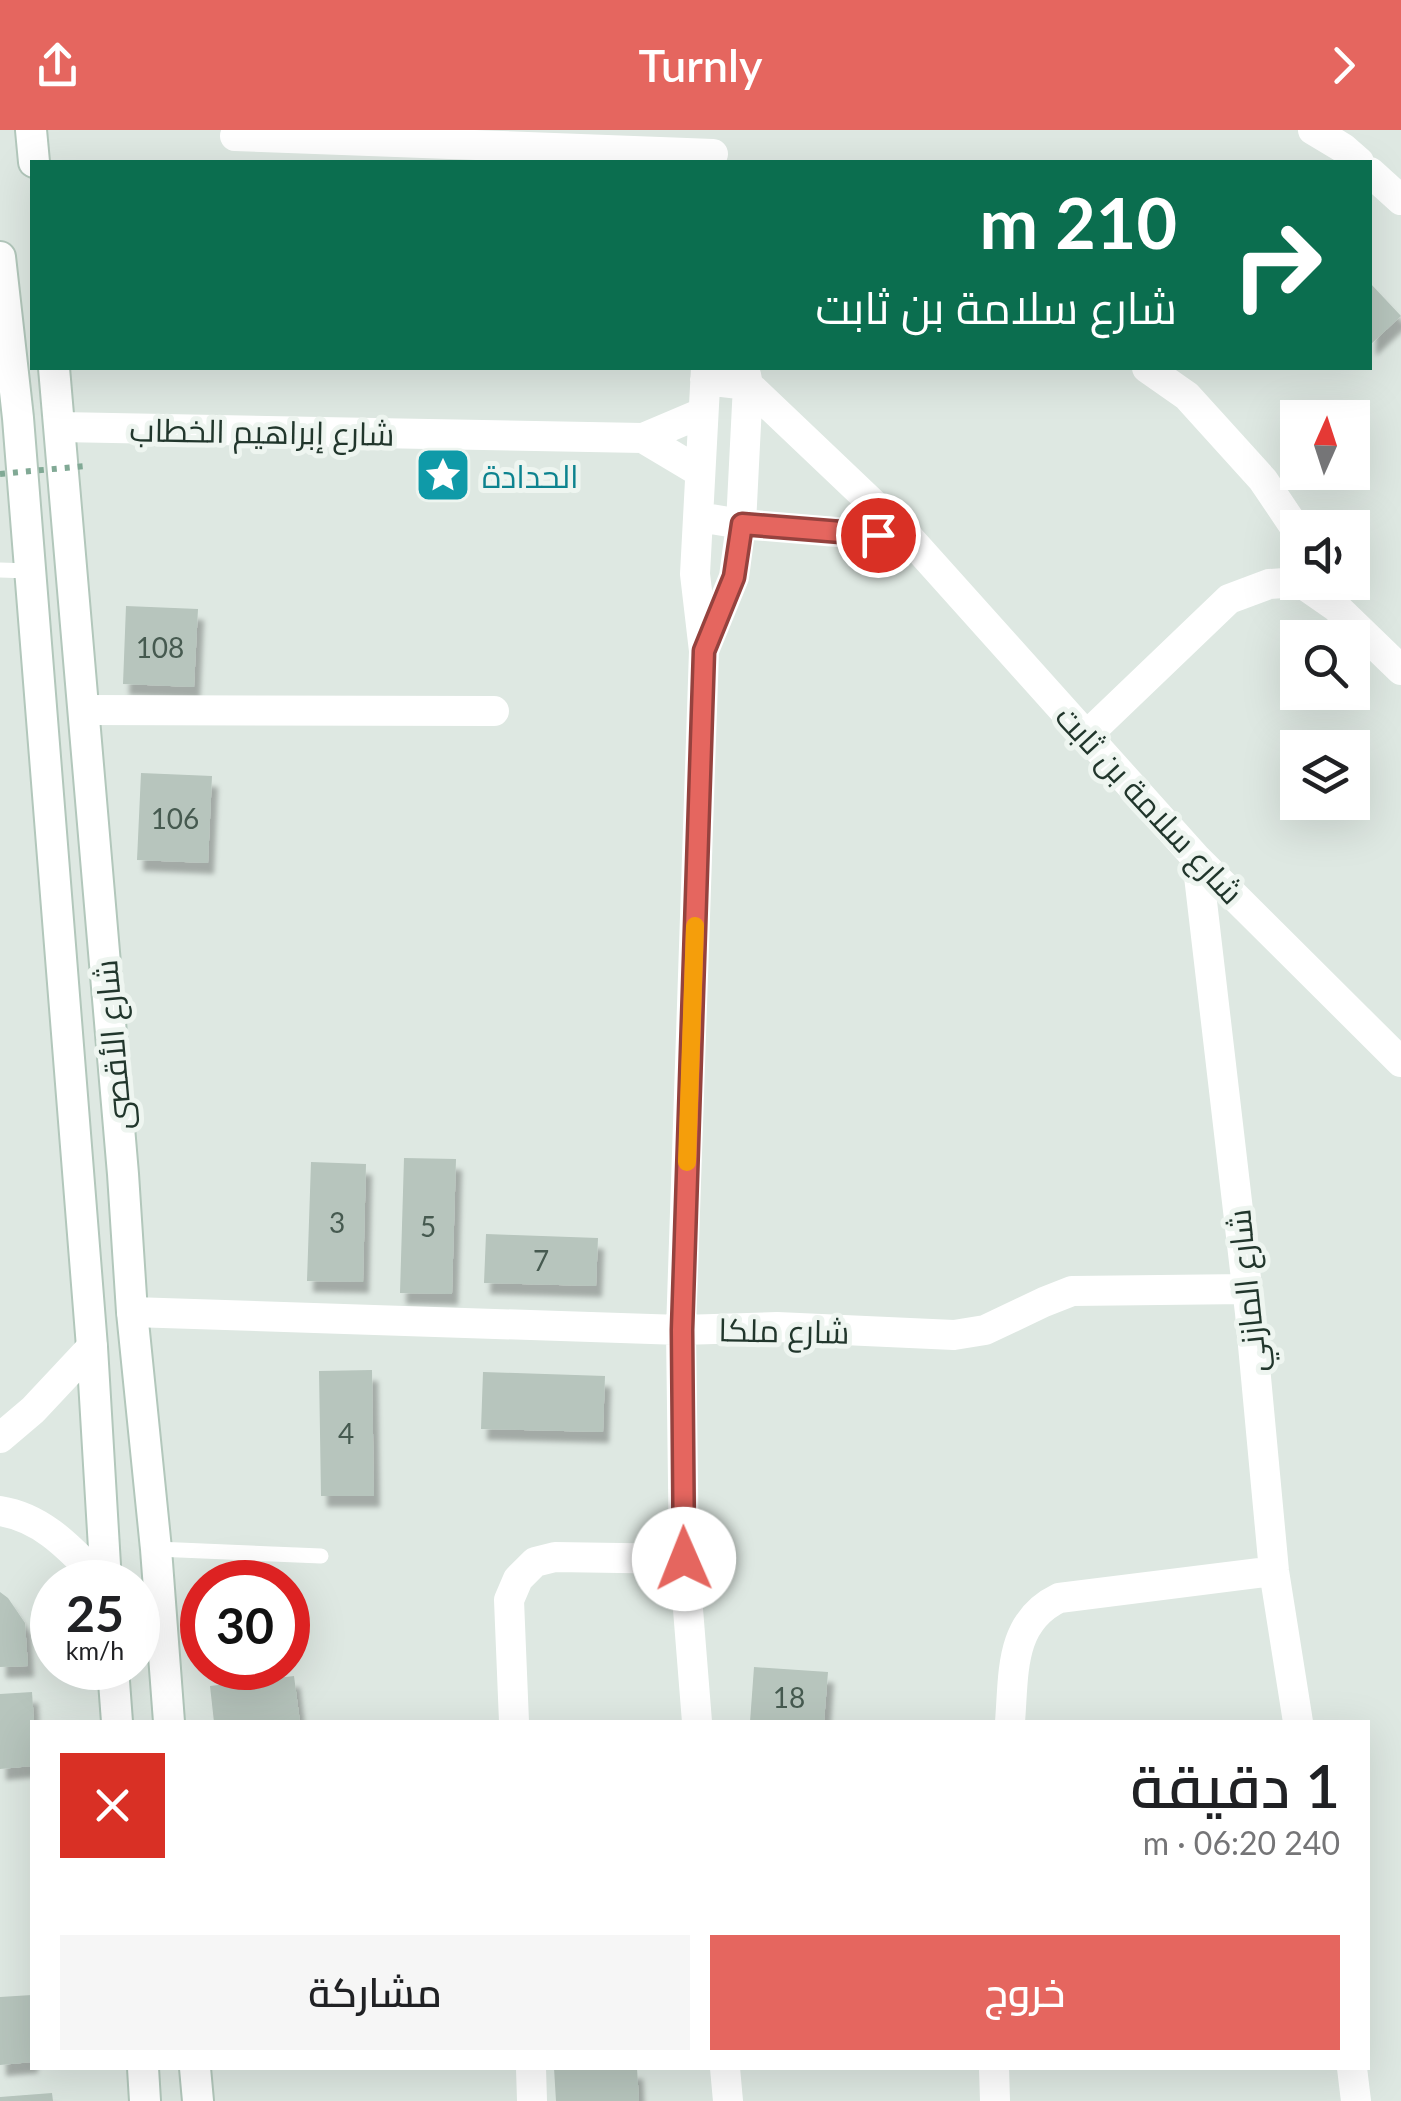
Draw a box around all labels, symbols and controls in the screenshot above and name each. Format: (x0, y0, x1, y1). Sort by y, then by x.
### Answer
icon: share (30, 38, 85, 93)
text: Turnly (639, 38, 762, 92)
icon: forward (1316, 38, 1371, 93)
text: 210 m (980, 180, 1177, 264)
icon: right (1212, 200, 1342, 330)
text: شارع سلامة بن ثابت (815, 280, 1177, 334)
north arrow (1280, 400, 1370, 490)
map controls (1280, 400, 1370, 820)
street label: شارع إبراهيم الخطاب (129, 409, 395, 457)
place icon: الحدادة (413, 445, 473, 505)
place label: الحدادة (482, 456, 579, 495)
pin (836, 493, 921, 578)
icon: arrive (851, 508, 906, 563)
button: sound (1280, 510, 1370, 600)
button: search (1280, 620, 1370, 710)
house number: 108 (136, 630, 184, 664)
street label: شارع سلامة بن ثابت (1045, 697, 1252, 914)
button: layers (1280, 730, 1370, 820)
house number: 106 (151, 801, 199, 835)
street label: شارع الأقصى (85, 958, 143, 1132)
house number: 3 (329, 1205, 345, 1239)
street label: شارع المازني (1218, 1207, 1281, 1375)
house number: 5 (420, 1209, 436, 1243)
house number: 7 (533, 1243, 549, 1277)
street label: شارع ملكا (718, 1309, 850, 1355)
house number: 4 (338, 1416, 354, 1450)
position arrow (632, 1507, 736, 1611)
speed limit sign: 30 (180, 1560, 310, 1690)
text: 25 (66, 1583, 124, 1643)
text: km/h (66, 1635, 124, 1665)
house number: 18 (773, 1680, 805, 1714)
text: 1 دقيقة (1130, 1749, 1340, 1821)
button: close (60, 1753, 165, 1858)
text: 240 m · 06:20 (1143, 1823, 1340, 1862)
button: مشاركة (60, 1935, 690, 2050)
button: خروج (710, 1935, 1340, 2050)

